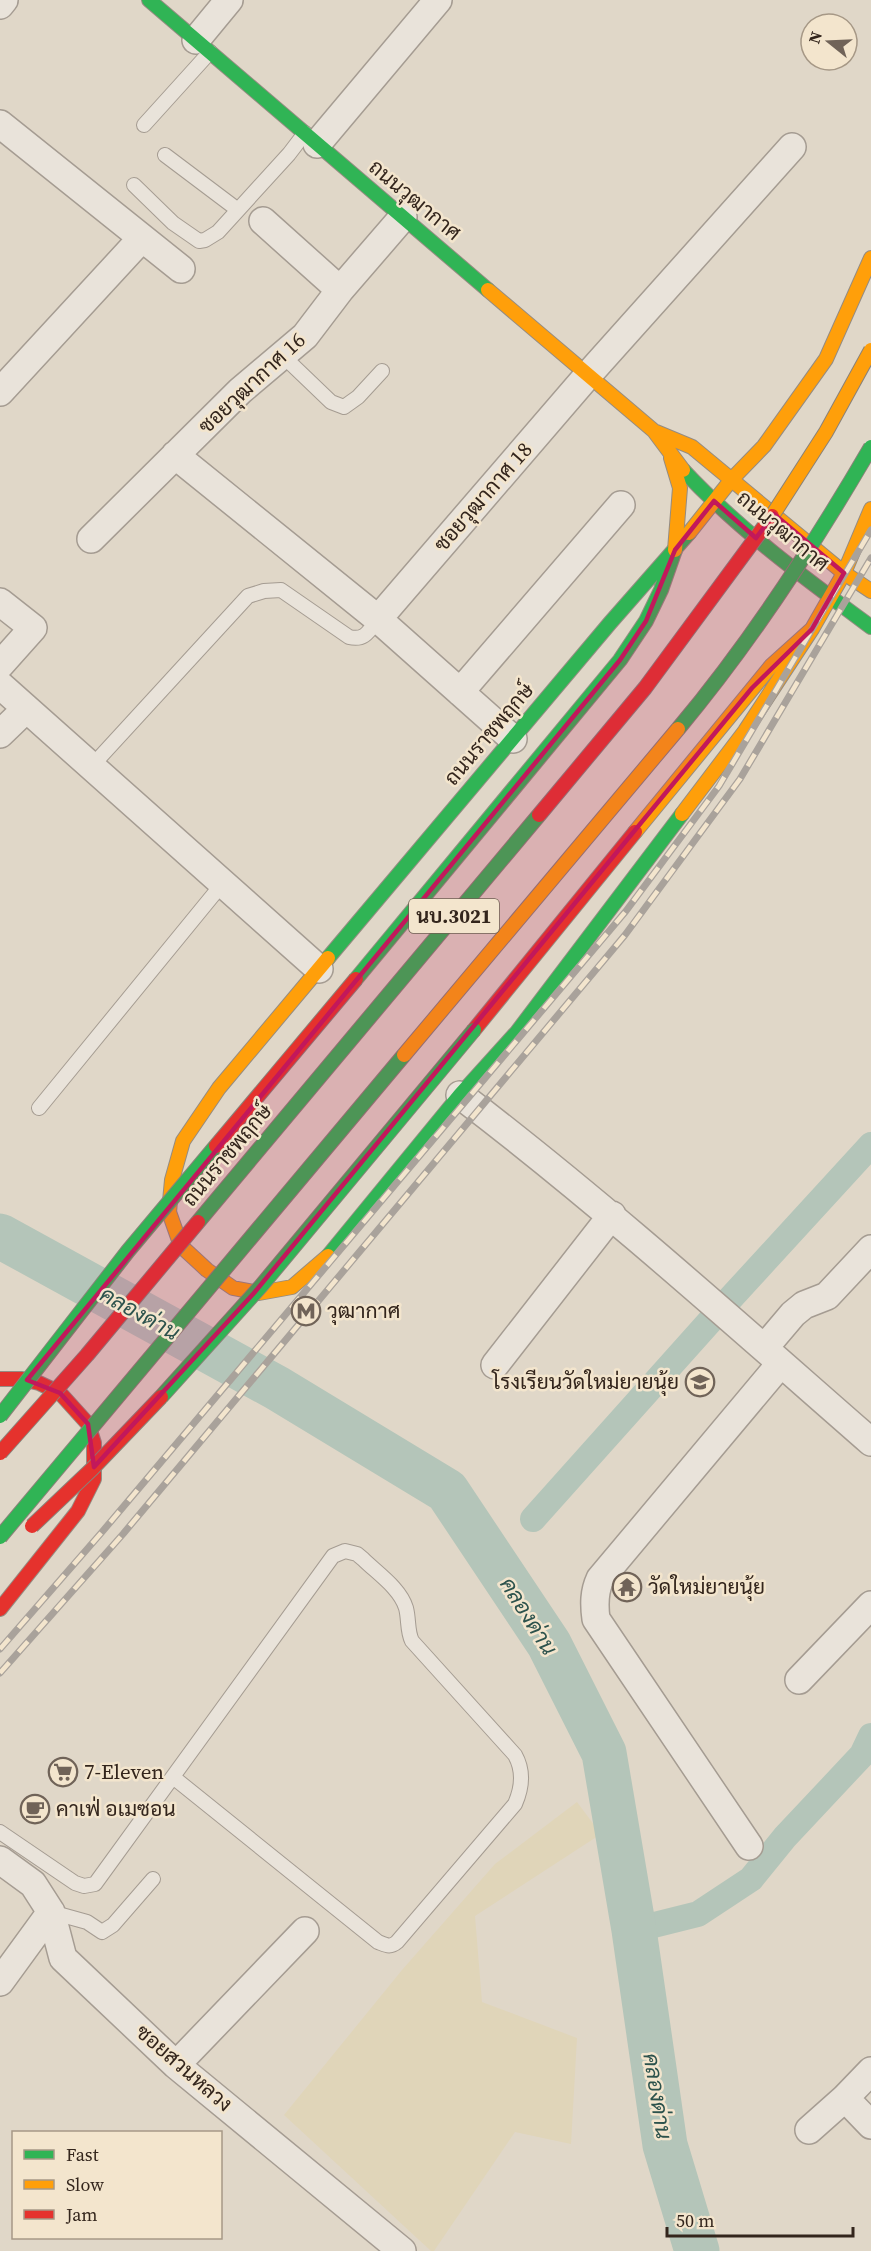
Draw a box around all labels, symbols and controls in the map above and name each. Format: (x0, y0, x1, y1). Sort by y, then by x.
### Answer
north arrow (799, 12, 859, 72)
text: N (802, 28, 827, 46)
street label: ถนนวุฒากาศ (363, 152, 468, 247)
street label: ซอยวุฒากาศ 16 (192, 325, 311, 440)
street label: ซอยวุฒากาศ 18 (427, 436, 538, 558)
street label: ถนนวุฒากาศ (731, 483, 836, 578)
street label: ถนนราชพฤกษ์ (437, 676, 541, 791)
road number: นบ.3021 (409, 899, 499, 933)
street label: ถนนราชพฤกษ์ (175, 1097, 279, 1212)
water label: คลองด่าน (95, 1279, 185, 1347)
metro station icon: วุฒากาศ (290, 1295, 322, 1327)
place label: วุฒากาศ (327, 1296, 400, 1325)
school or university icon: โรงเรียนวัดใหม่ยายนุ้ย (684, 1366, 716, 1398)
place label: โรงเรียนวัดใหม่ยายนุ้ย (491, 1367, 679, 1396)
water label: คลองด่าน (493, 1571, 565, 1661)
temple icon: วัดใหม่ยายนุ้ย (611, 1571, 643, 1603)
place label: วัดใหม่ยายนุ้ย (648, 1572, 765, 1601)
supermarket icon: 7-Eleven (47, 1756, 79, 1788)
place label: 7-Eleven (84, 1757, 164, 1786)
cafe icon: คาเฟ่ อเมซอน (19, 1793, 51, 1825)
place label: คาเฟ่ อเมซอน (56, 1794, 176, 1823)
street label: ซอยสวนหลวง (130, 2018, 239, 2118)
water label: คลองด่าน (636, 2051, 680, 2141)
legend (12, 2131, 222, 2239)
text: Fast (66, 2142, 99, 2167)
text: Slow (66, 2172, 104, 2197)
scale bar (667, 2200, 853, 2238)
text: Jam (65, 2202, 98, 2227)
text: 50 m (676, 2208, 714, 2233)

